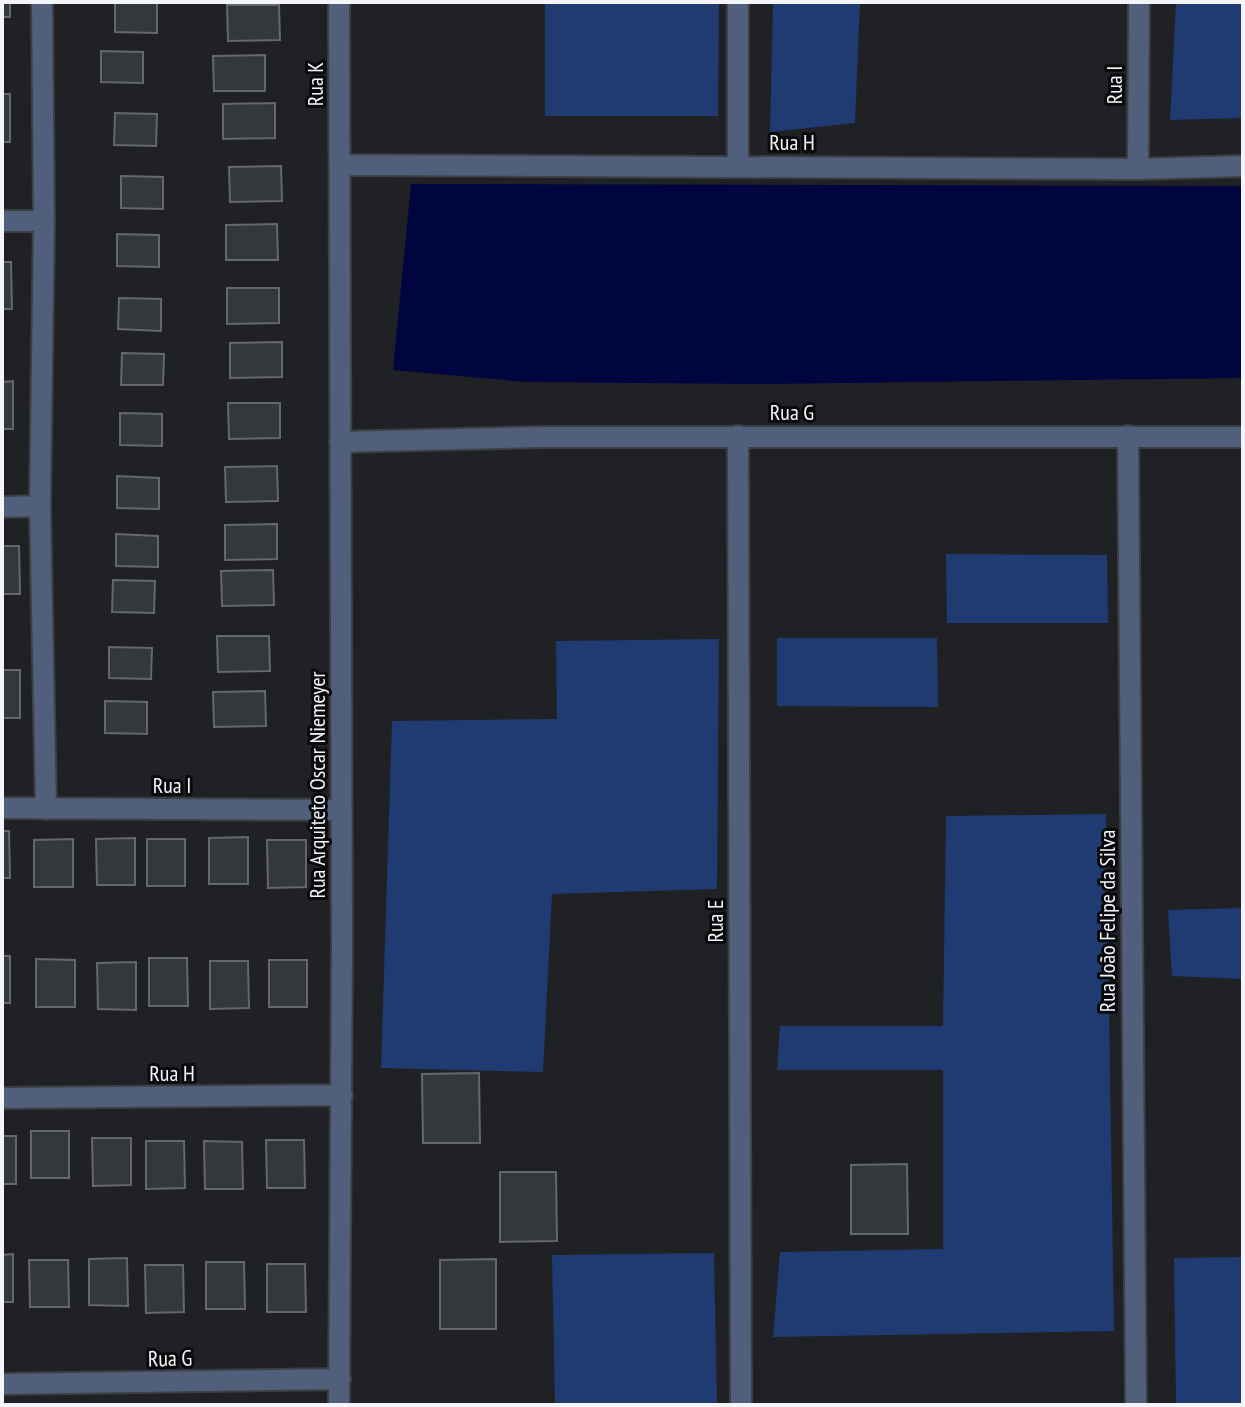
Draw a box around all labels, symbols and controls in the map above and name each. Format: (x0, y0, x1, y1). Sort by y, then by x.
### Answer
street label: Rua K (301, 62, 329, 106)
street label: Rua I (1100, 66, 1128, 104)
street label: Rua H (769, 128, 815, 156)
street label: Rua G (770, 398, 814, 426)
street label: Rua Arquiteto Oscar Niemeyer (303, 671, 331, 899)
street label: Rua I (153, 771, 191, 799)
street label: Rua João Felipe da Silva (1093, 830, 1121, 1012)
street label: Rua E (701, 899, 729, 943)
street label: Rua H (149, 1059, 195, 1087)
street label: Rua G (148, 1344, 192, 1372)

